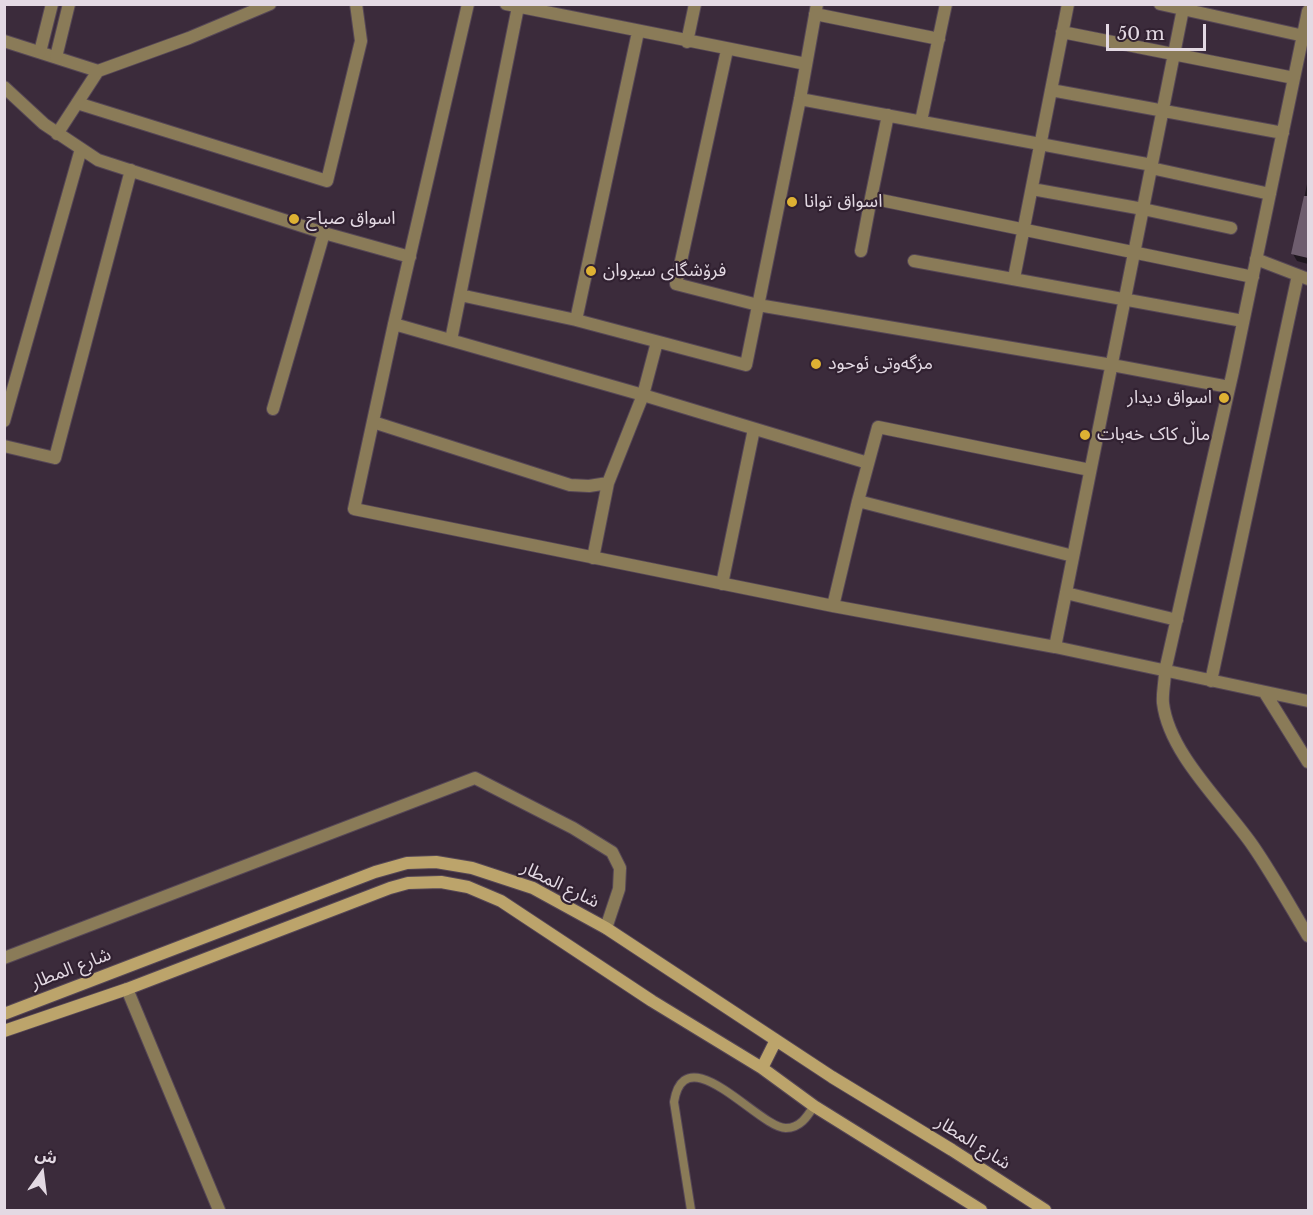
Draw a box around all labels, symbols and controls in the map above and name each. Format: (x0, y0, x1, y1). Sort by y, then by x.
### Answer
scale bar (1109, 12, 1210, 50)
text: 50 m (1117, 23, 1165, 45)
place label: اسواق توانا (804, 191, 883, 213)
marker: اسواق توانا (785, 195, 799, 209)
place label: اسواق صباح (306, 208, 395, 230)
marker: اسواق صباح (287, 212, 301, 226)
place label: فرۆشگای سیروان (603, 260, 726, 282)
marker: فرۆشگای سیروان (584, 264, 598, 278)
place label: مزگەوتی ئوحود (828, 353, 933, 375)
marker: مزگەوتی ئوحود (809, 357, 823, 371)
place label: اسواق ديدار (1127, 387, 1212, 409)
marker: اسواق ديدار (1217, 391, 1231, 405)
place label: ماڵ کاک خەبات (1097, 424, 1210, 446)
marker: ماڵ کاک خەبات (1078, 428, 1092, 442)
street label: شارع المطار (517, 857, 603, 913)
street label: شارع المطار (28, 944, 114, 994)
street label: شارع المطار (932, 1112, 1014, 1174)
north arrow (12, 1143, 72, 1203)
text: ش (33, 1143, 59, 1168)

